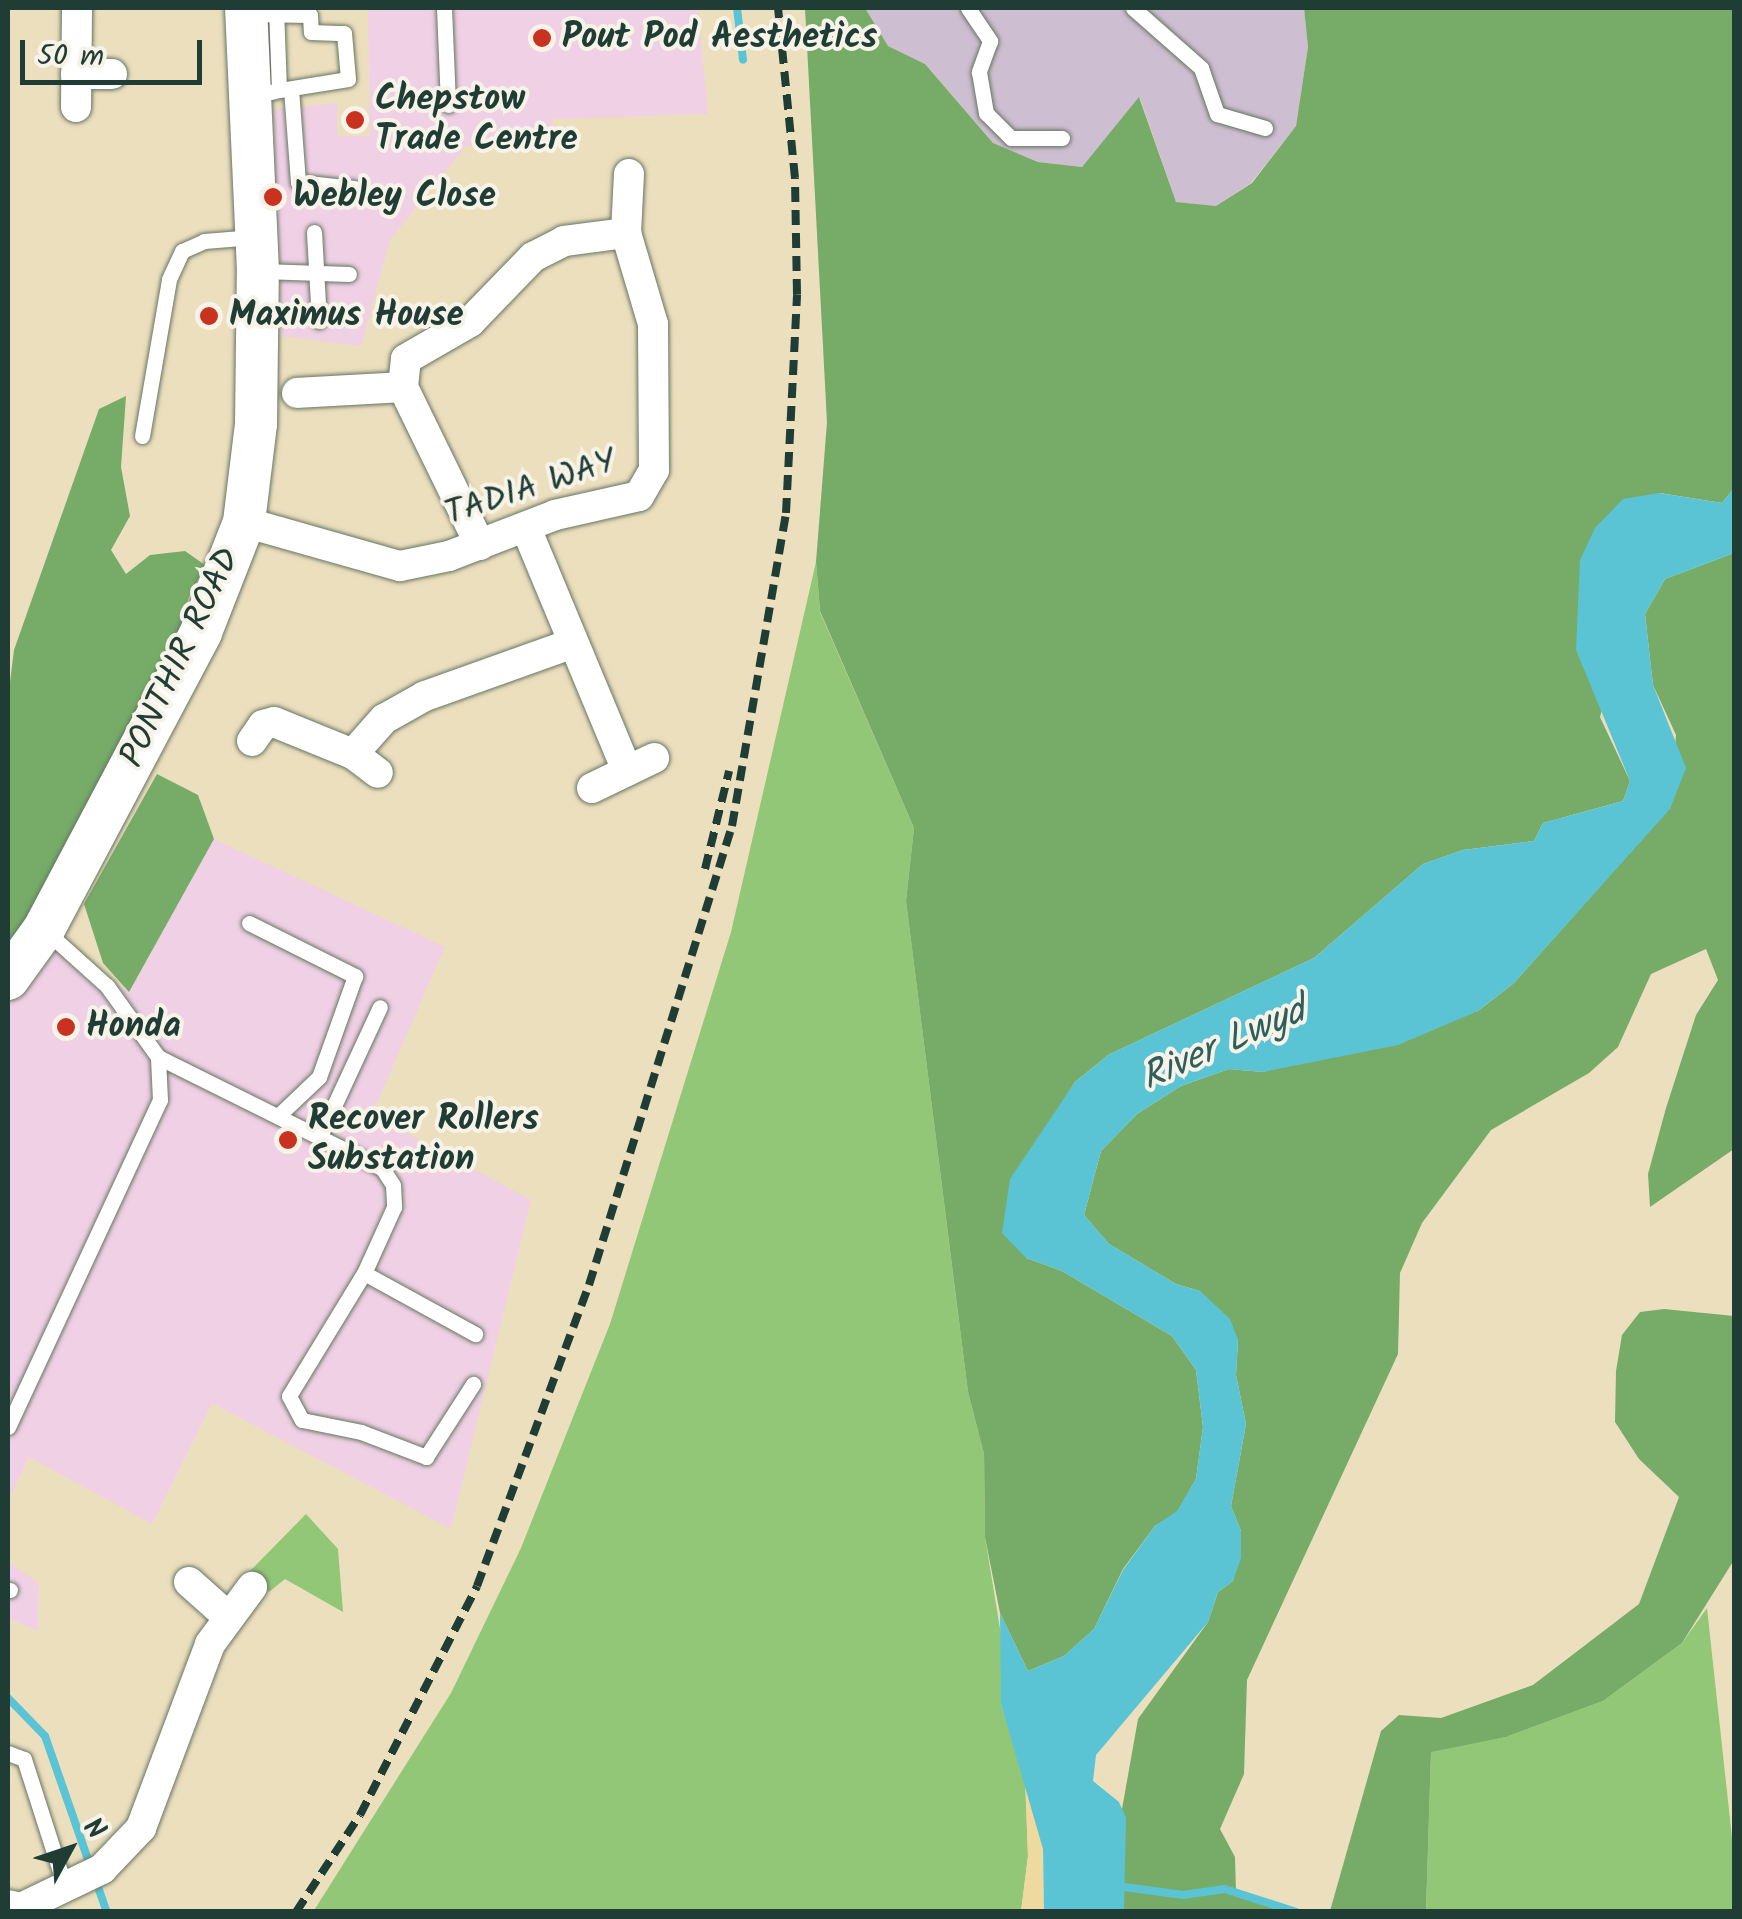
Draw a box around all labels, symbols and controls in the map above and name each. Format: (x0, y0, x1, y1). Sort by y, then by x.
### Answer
place label: Pout Pod Aesthetics (562, 17, 877, 59)
scale bar (25, 20, 208, 82)
marker: Pout Pod Aesthetics (531, 27, 553, 49)
text: 50 m (37, 33, 104, 81)
place label: Chepstow Trade Centre (375, 79, 578, 161)
marker: Chepstow Trade Centre (344, 109, 366, 131)
place label: Webley Close (293, 176, 496, 218)
marker: Webley Close (262, 186, 284, 208)
place label: Maximus House (229, 295, 464, 337)
marker: Maximus House (198, 305, 220, 327)
street label: TADIA WAY (440, 442, 622, 536)
street label: PONTHIR ROAD (112, 542, 250, 774)
water label: River Lwyd (1135, 990, 1313, 1102)
place label: Honda (86, 1006, 181, 1048)
marker: Honda (55, 1016, 77, 1038)
place label: Recover Rollers Substation (308, 1099, 539, 1181)
marker: Recover Rollers Substation (277, 1129, 299, 1151)
north arrow (20, 1799, 120, 1899)
text: N (70, 1808, 116, 1851)

